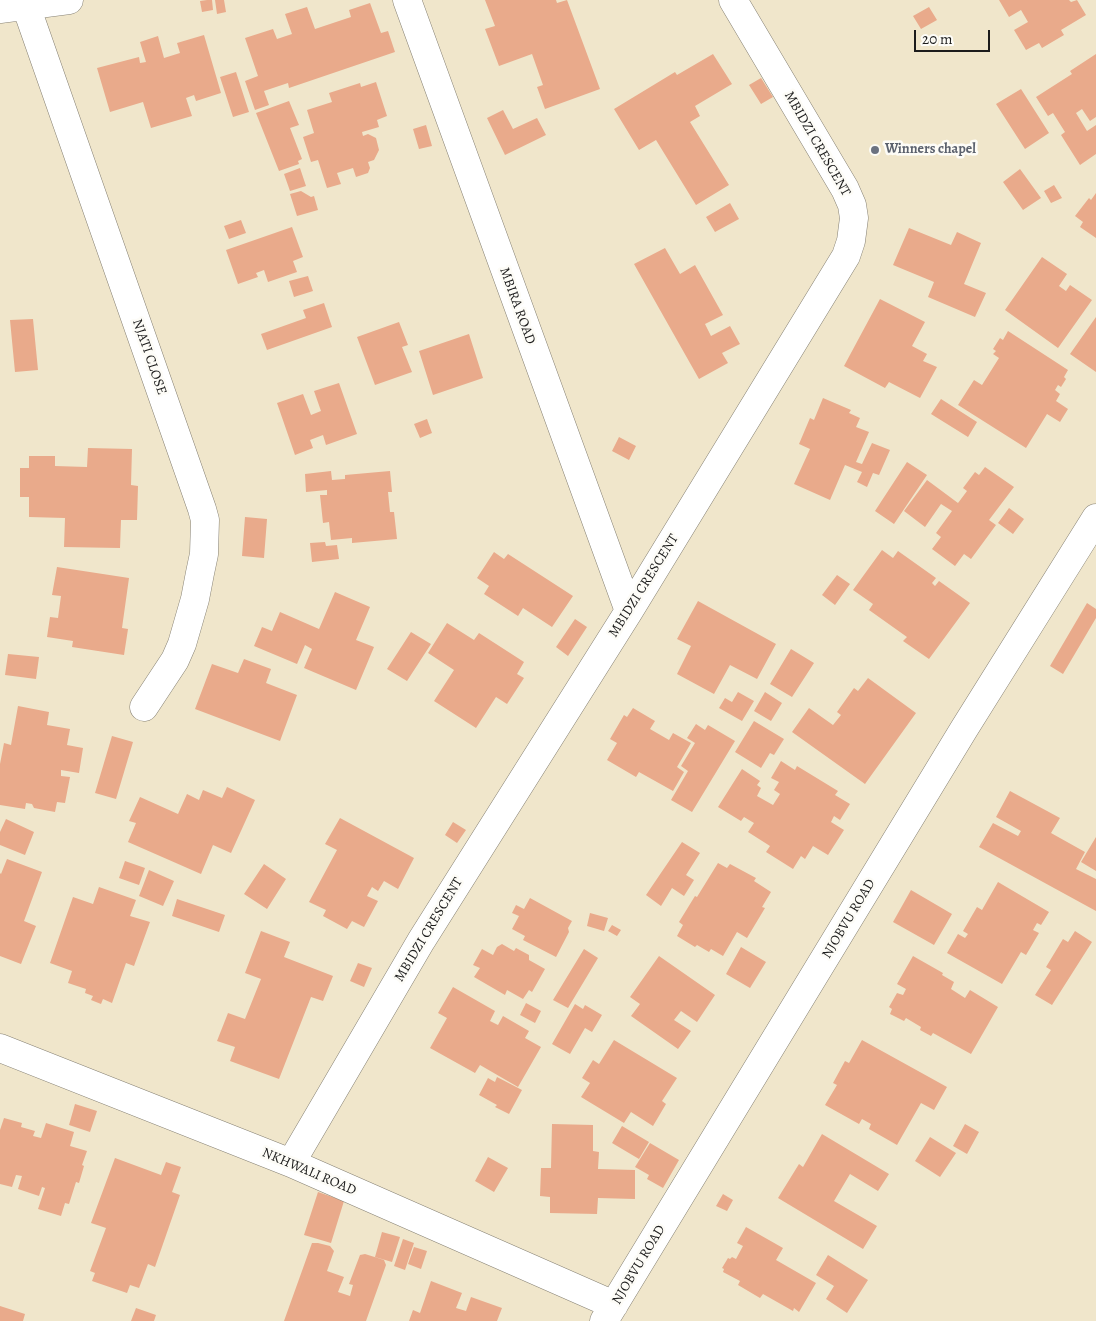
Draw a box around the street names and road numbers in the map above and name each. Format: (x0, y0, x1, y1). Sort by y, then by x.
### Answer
street label: MBIDZI CRESCENT (780, 89, 854, 199)
street label: MBIRA ROAD (495, 265, 539, 347)
street label: NJATI CLOSE (128, 317, 170, 397)
street label: MBIDZI CRESCENT (606, 531, 682, 641)
street label: MBIDZI CRESCENT (391, 875, 467, 985)
street label: NJOBVU ROAD (819, 876, 879, 962)
street label: NKHWALI ROAD (259, 1145, 359, 1199)
street label: NJOBVU ROAD (609, 1222, 669, 1308)

